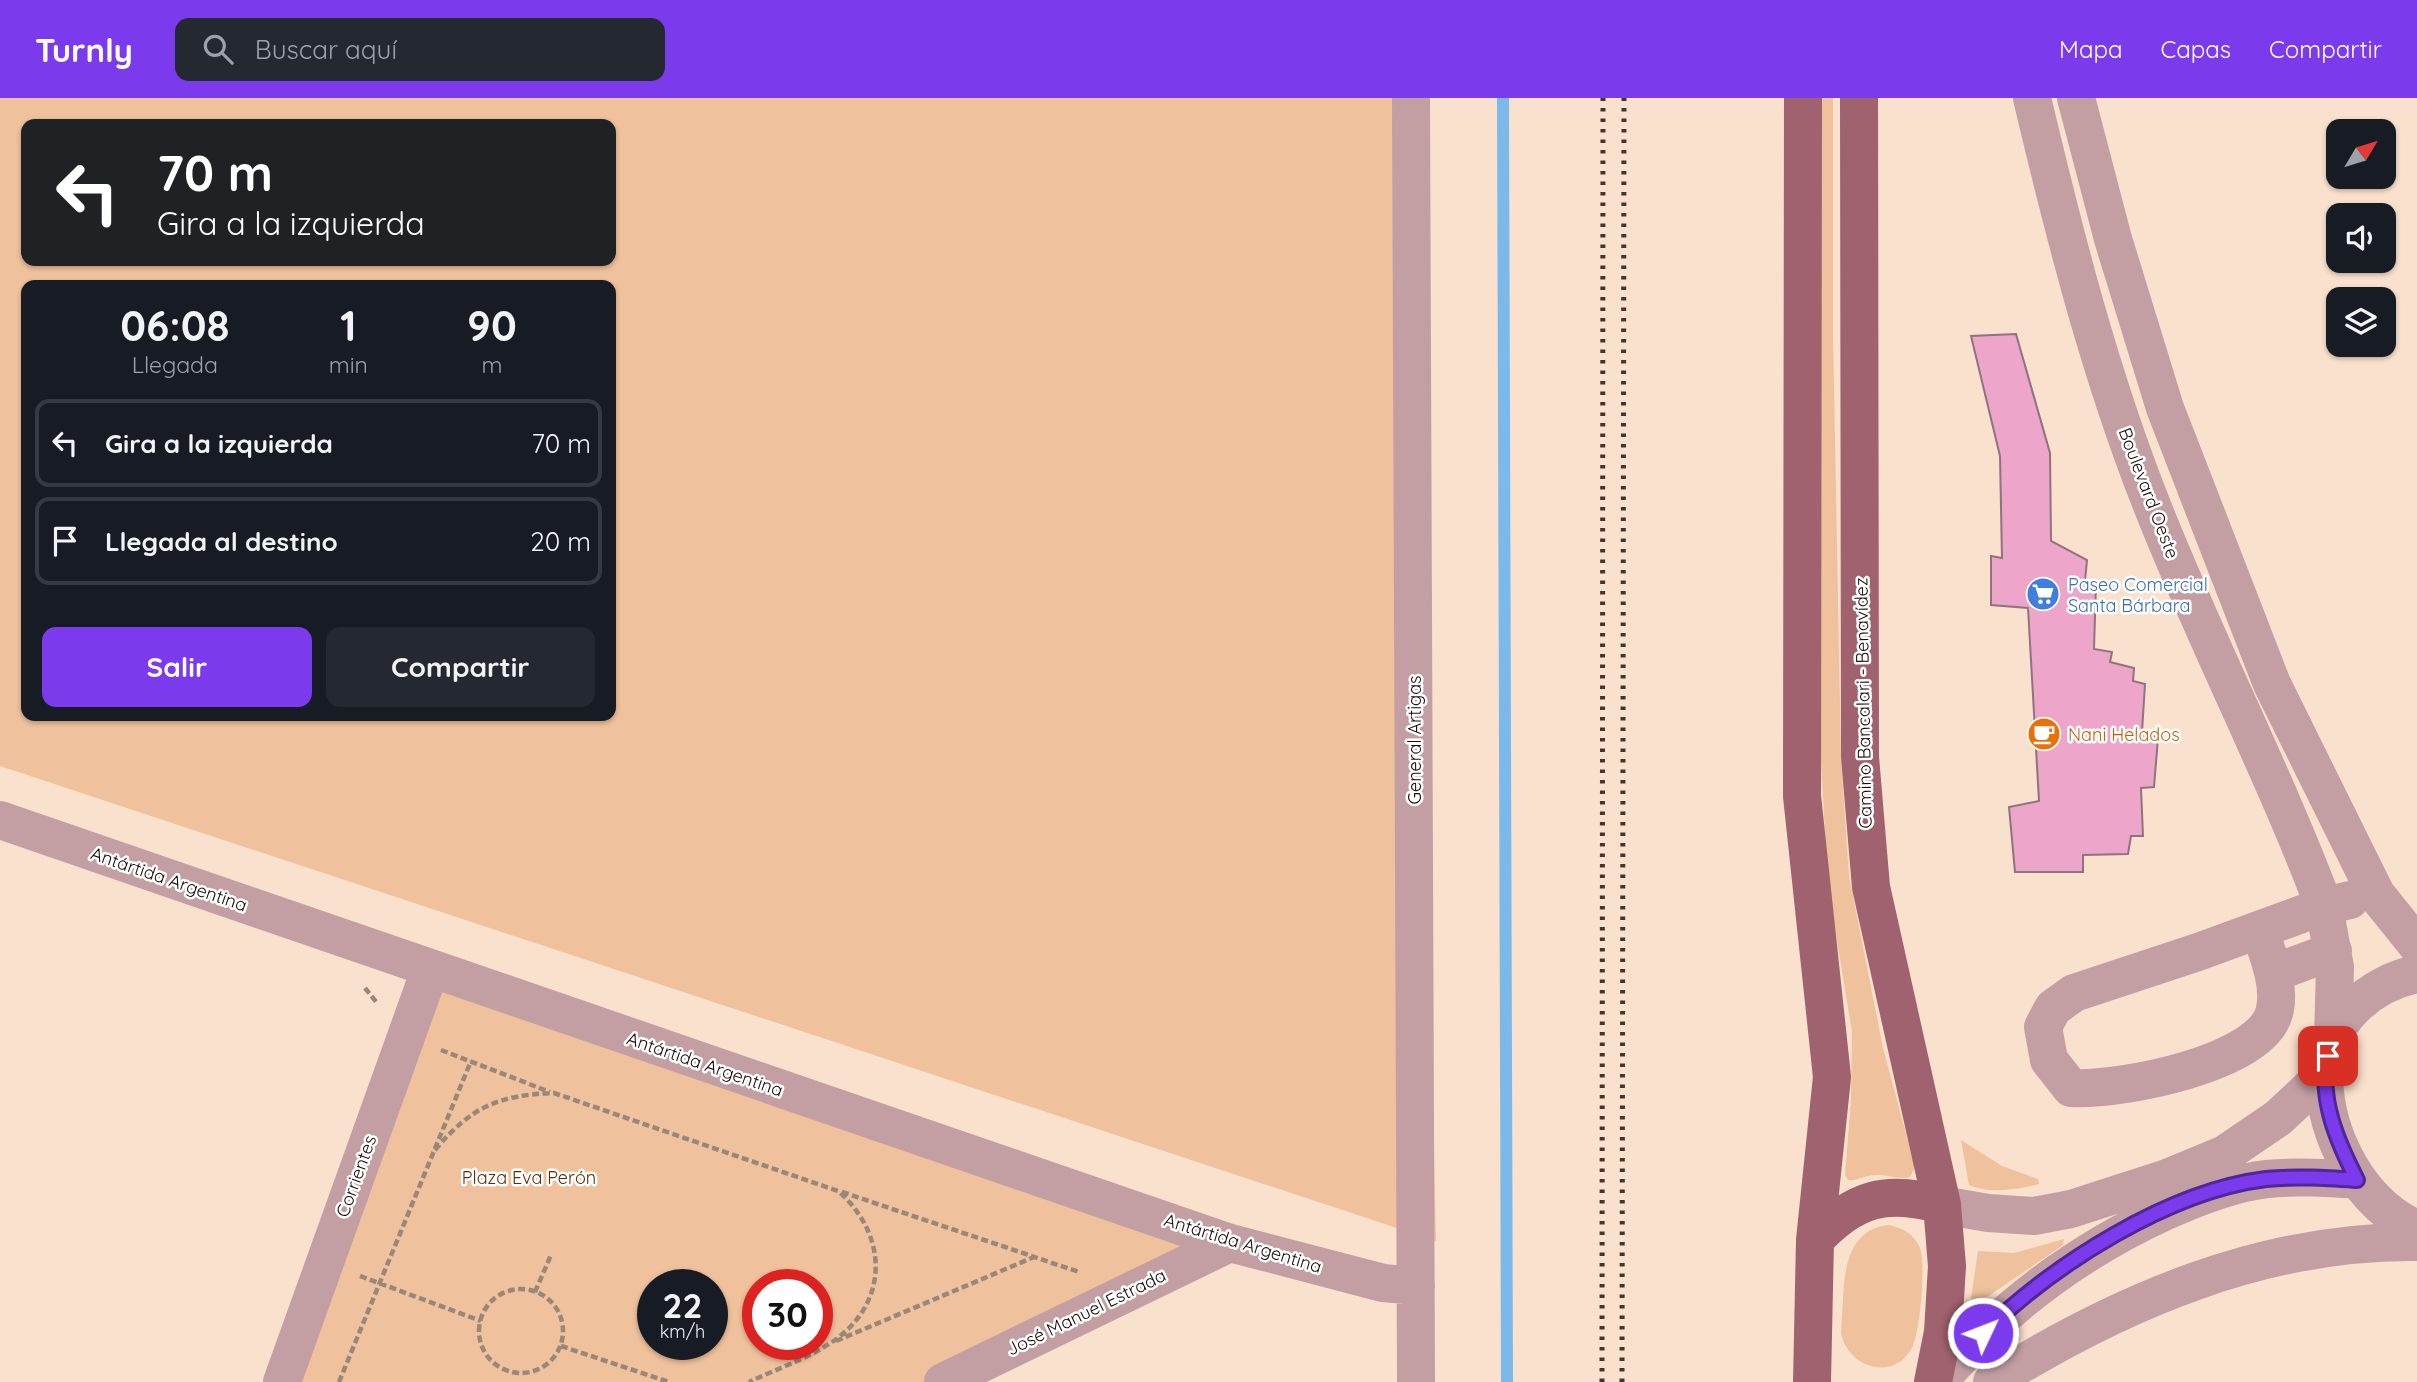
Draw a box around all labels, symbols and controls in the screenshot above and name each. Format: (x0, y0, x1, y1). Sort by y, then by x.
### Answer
search box (175, 18, 665, 81)
text: Turnly (35, 29, 133, 70)
icon: search (199, 30, 237, 68)
text: Buscar aquí (255, 33, 397, 66)
text: Mapa (2059, 34, 2123, 64)
text: Capas (2161, 34, 2231, 64)
text: Compartir (2269, 34, 2382, 64)
north arrow (2326, 119, 2396, 189)
map controls (2326, 119, 2396, 357)
text: 70 m (157, 142, 273, 203)
icon: left (42, 147, 133, 238)
text: Gira a la izquierda (157, 203, 425, 243)
button: sound (2326, 203, 2396, 273)
button: layers (2326, 287, 2396, 357)
text: 06:08 (120, 299, 230, 352)
text: 1 (340, 299, 356, 352)
text: 90 (467, 299, 517, 352)
text: Llegada (132, 350, 218, 379)
text: min (329, 350, 368, 379)
text: m (481, 350, 502, 379)
icon: left (46, 424, 84, 462)
street label: Boulevard Oeste (2113, 424, 2185, 562)
text: Gira a la izquierda (105, 427, 333, 460)
text: 70 m (531, 427, 591, 460)
icon: arrive (46, 522, 84, 560)
text: Llegada al destino (105, 525, 338, 558)
text: 20 m (530, 525, 591, 558)
place label: Paseo Comercial Santa Bárbara (2068, 573, 2208, 617)
supermarket icon: Paseo Comercial Santa Bárbara (2024, 575, 2062, 613)
street label: Camino Bancalari - Benavídez (1849, 577, 1877, 829)
button: Salir (42, 627, 312, 707)
button: Compartir (326, 627, 595, 707)
street label: General Artigas (1403, 676, 1426, 804)
cafe icon: Nani Helados (2025, 715, 2063, 753)
place label: Nani Helados (2068, 723, 2180, 746)
street label: Antártida Argentina (88, 841, 250, 917)
street label: Antártida Argentina (624, 1026, 786, 1102)
pin (2298, 1026, 2358, 1086)
icon: arrive (2309, 1037, 2347, 1075)
street label: Corrientes (331, 1132, 381, 1220)
park label: Plaza Eva Perón (462, 1166, 596, 1189)
street label: Antártida Argentina (1161, 1208, 1325, 1278)
street label: José Manuel Estrada (1003, 1263, 1169, 1361)
speed limit sign: 30 (742, 1269, 833, 1360)
text: 22 (663, 1283, 702, 1327)
position arrow (1946, 1296, 2020, 1370)
text: km/h (660, 1320, 705, 1343)

